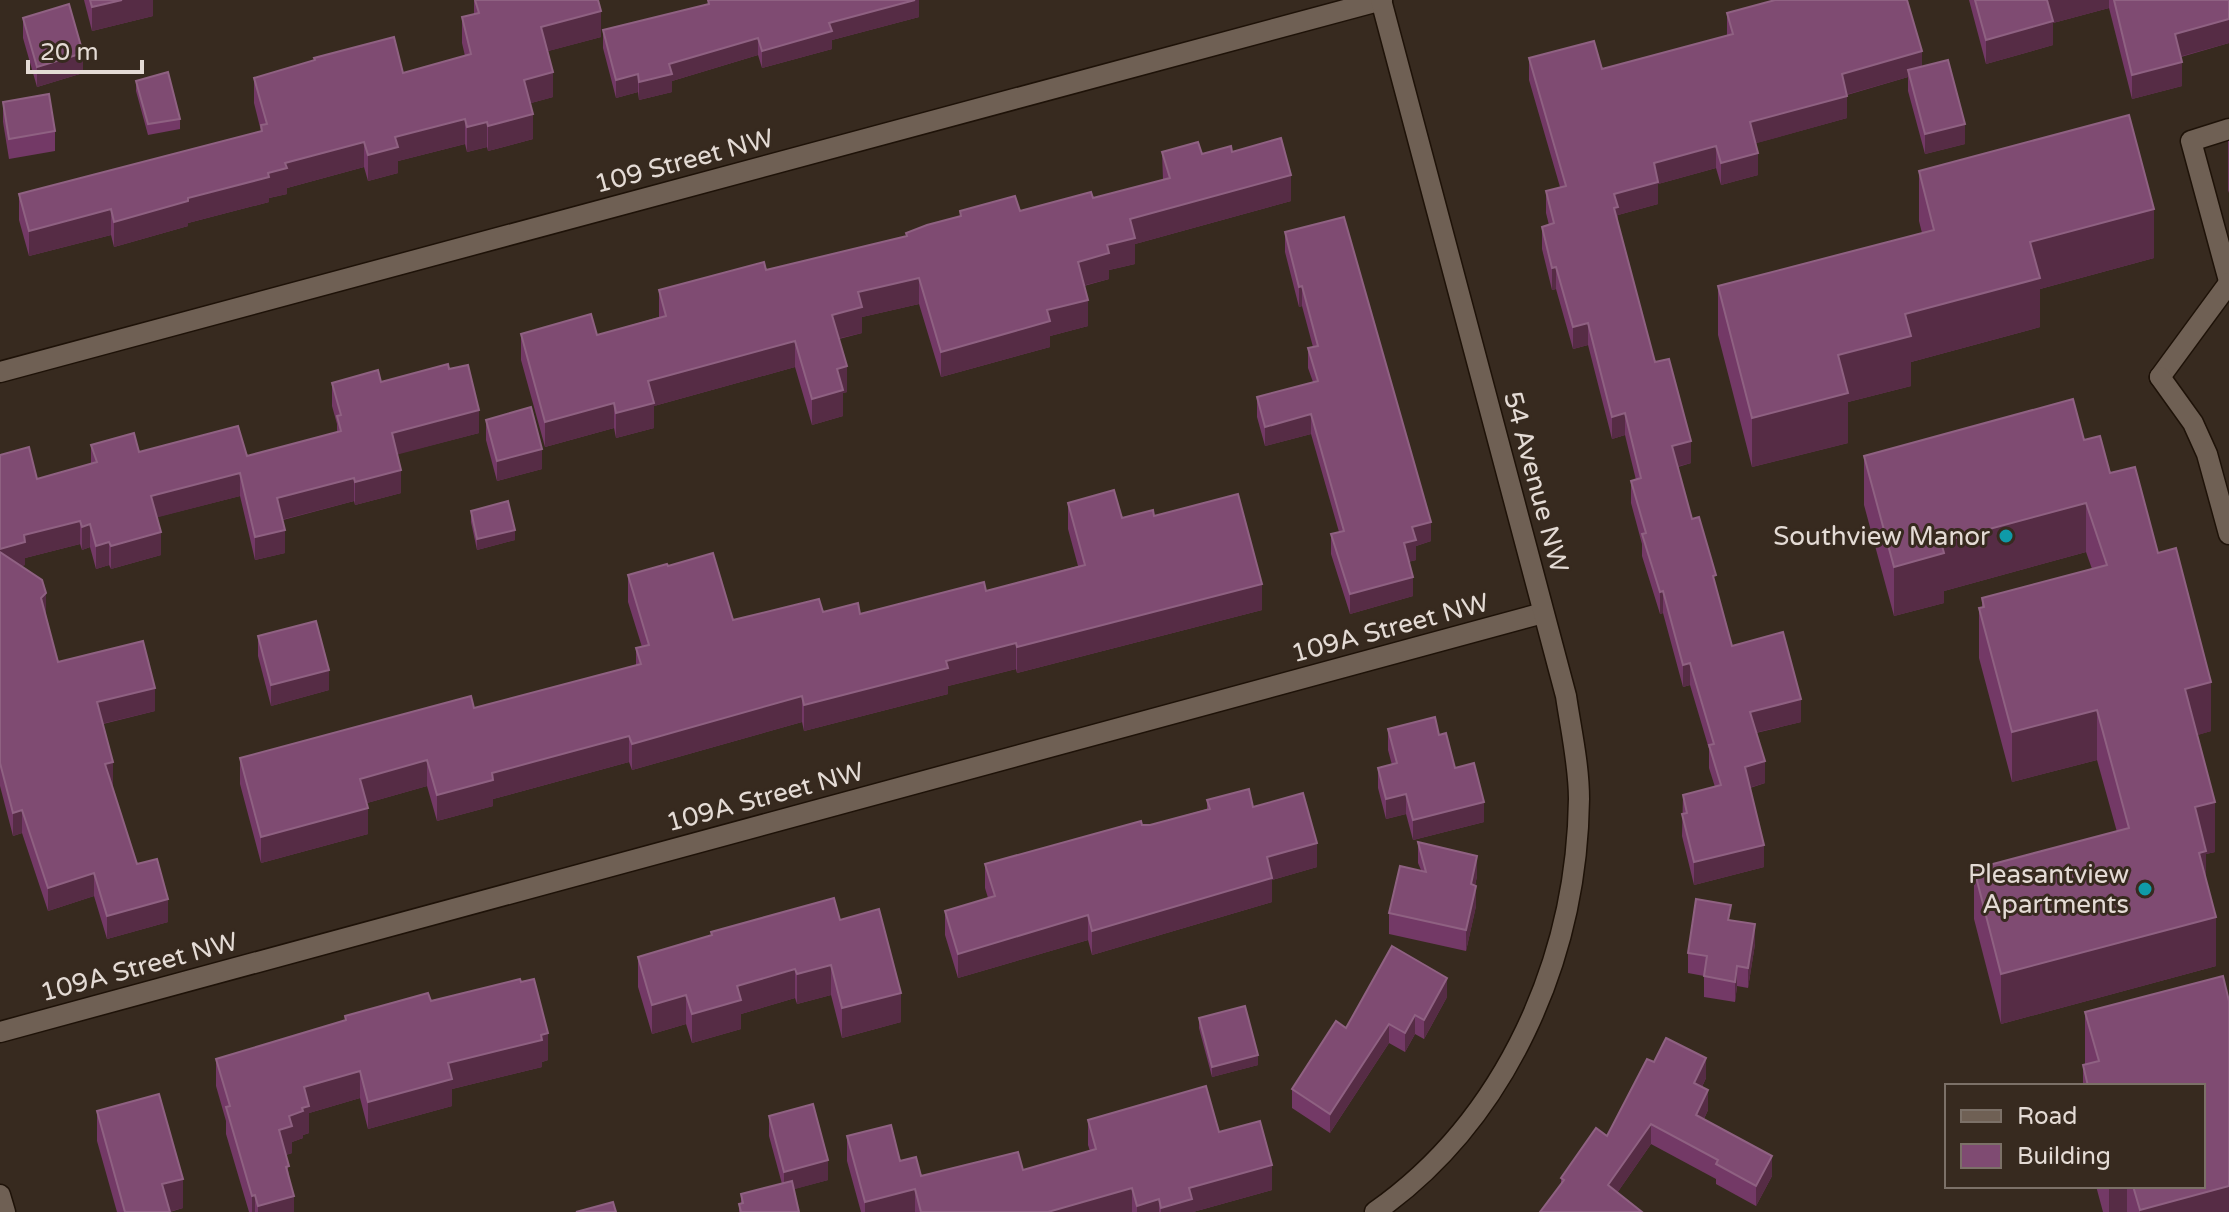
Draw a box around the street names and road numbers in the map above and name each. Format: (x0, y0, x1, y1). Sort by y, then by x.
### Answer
street label: 109 Street NW (591, 122, 777, 200)
street label: 54 Avenue NW (1497, 388, 1575, 576)
street label: 109A Street NW (1288, 587, 1492, 669)
street label: 109A Street NW (663, 756, 867, 838)
street label: 109A Street NW (37, 926, 241, 1008)

